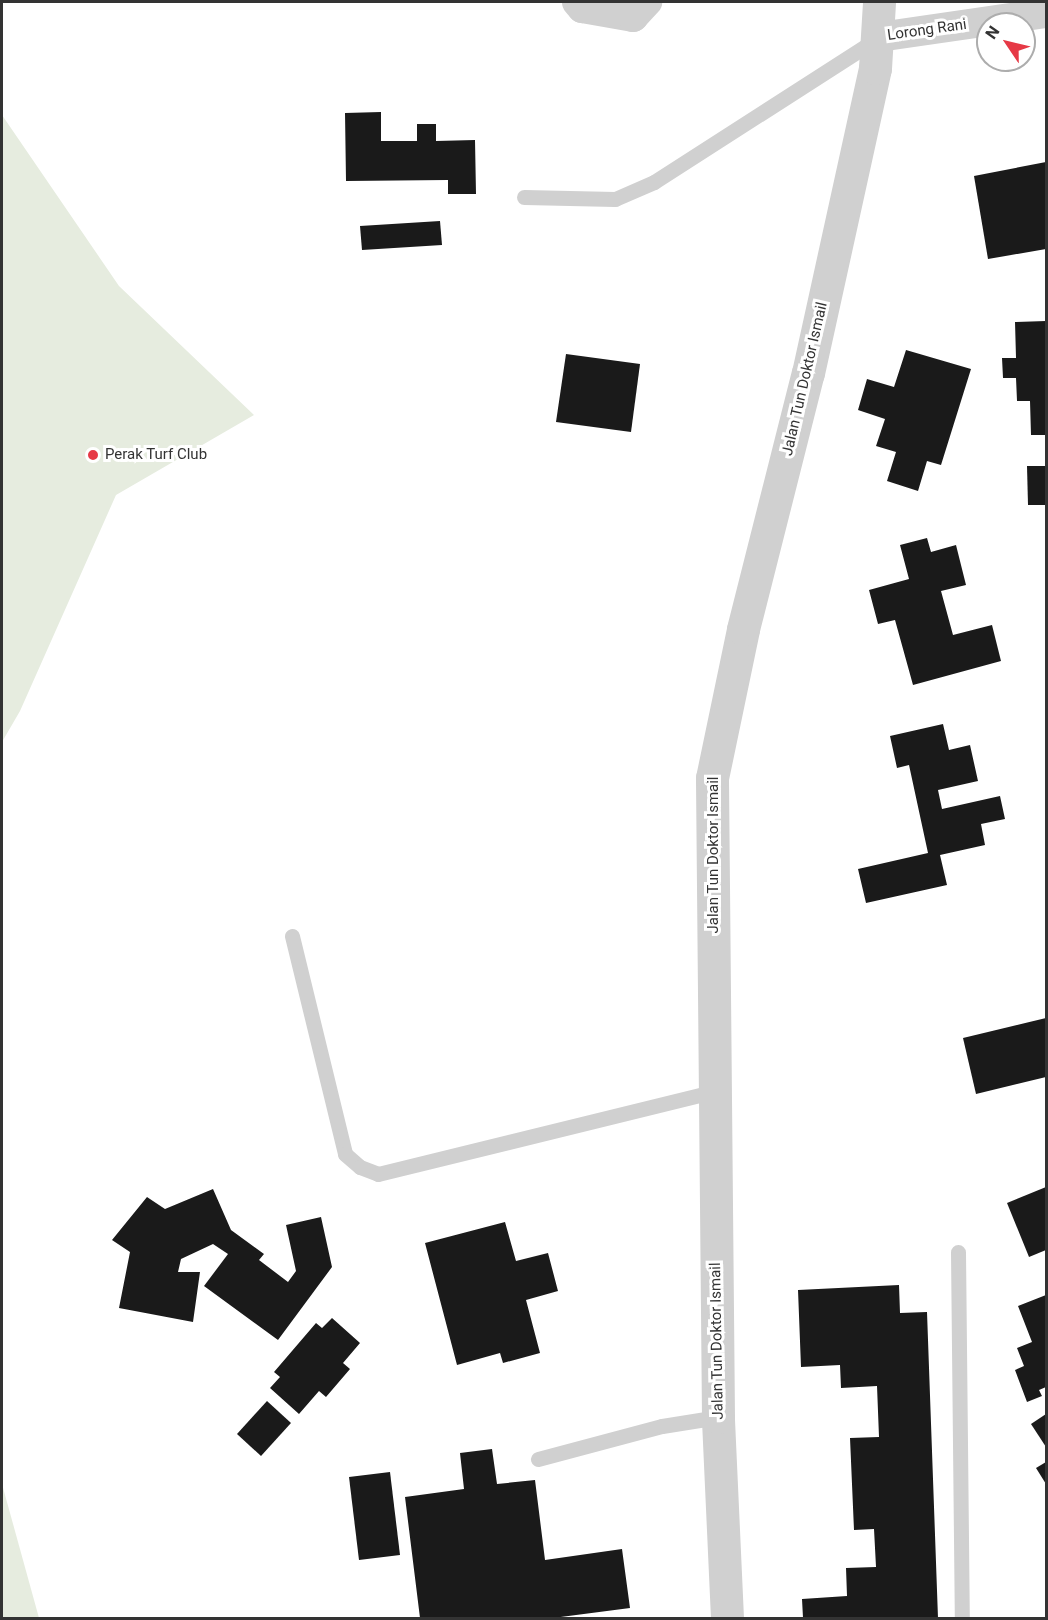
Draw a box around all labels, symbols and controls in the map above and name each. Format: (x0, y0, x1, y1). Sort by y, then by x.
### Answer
north arrow (976, 12, 1036, 72)
street label: Lorong Rani (886, 16, 968, 44)
text: N (981, 22, 1004, 43)
street label: Jalan Tun Doktor Ismail (779, 300, 831, 458)
place label: Perak Turf Club (105, 446, 207, 464)
marker: Perak Turf Club (86, 448, 100, 462)
street label: Jalan Tun Doktor Ismail (705, 776, 723, 934)
street label: Jalan Tun Doktor Ismail (707, 1262, 727, 1420)

